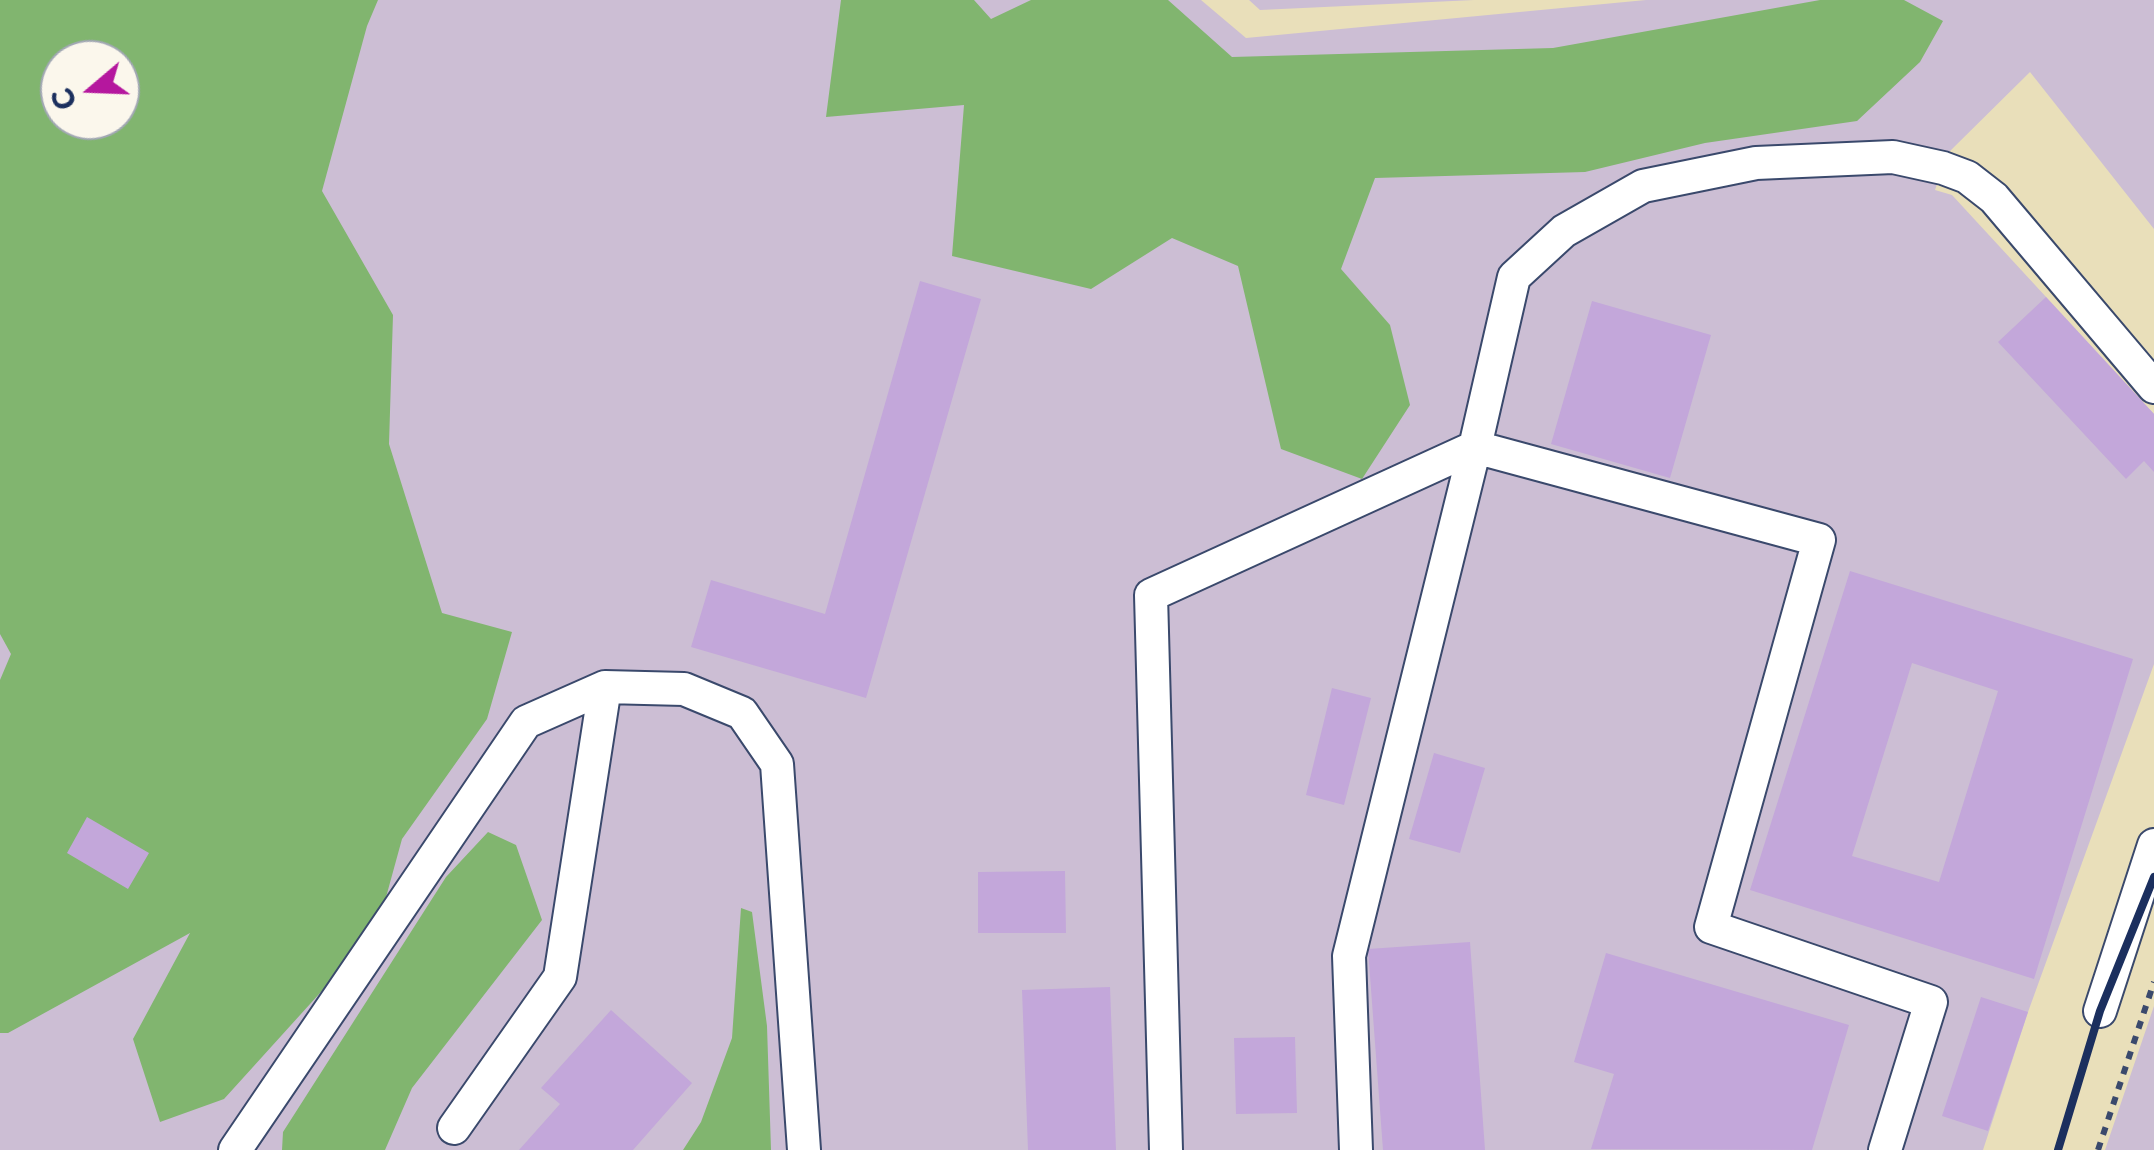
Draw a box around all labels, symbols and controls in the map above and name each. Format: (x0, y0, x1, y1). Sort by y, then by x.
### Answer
north arrow (40, 40, 140, 140)
text: С (39, 82, 87, 116)

